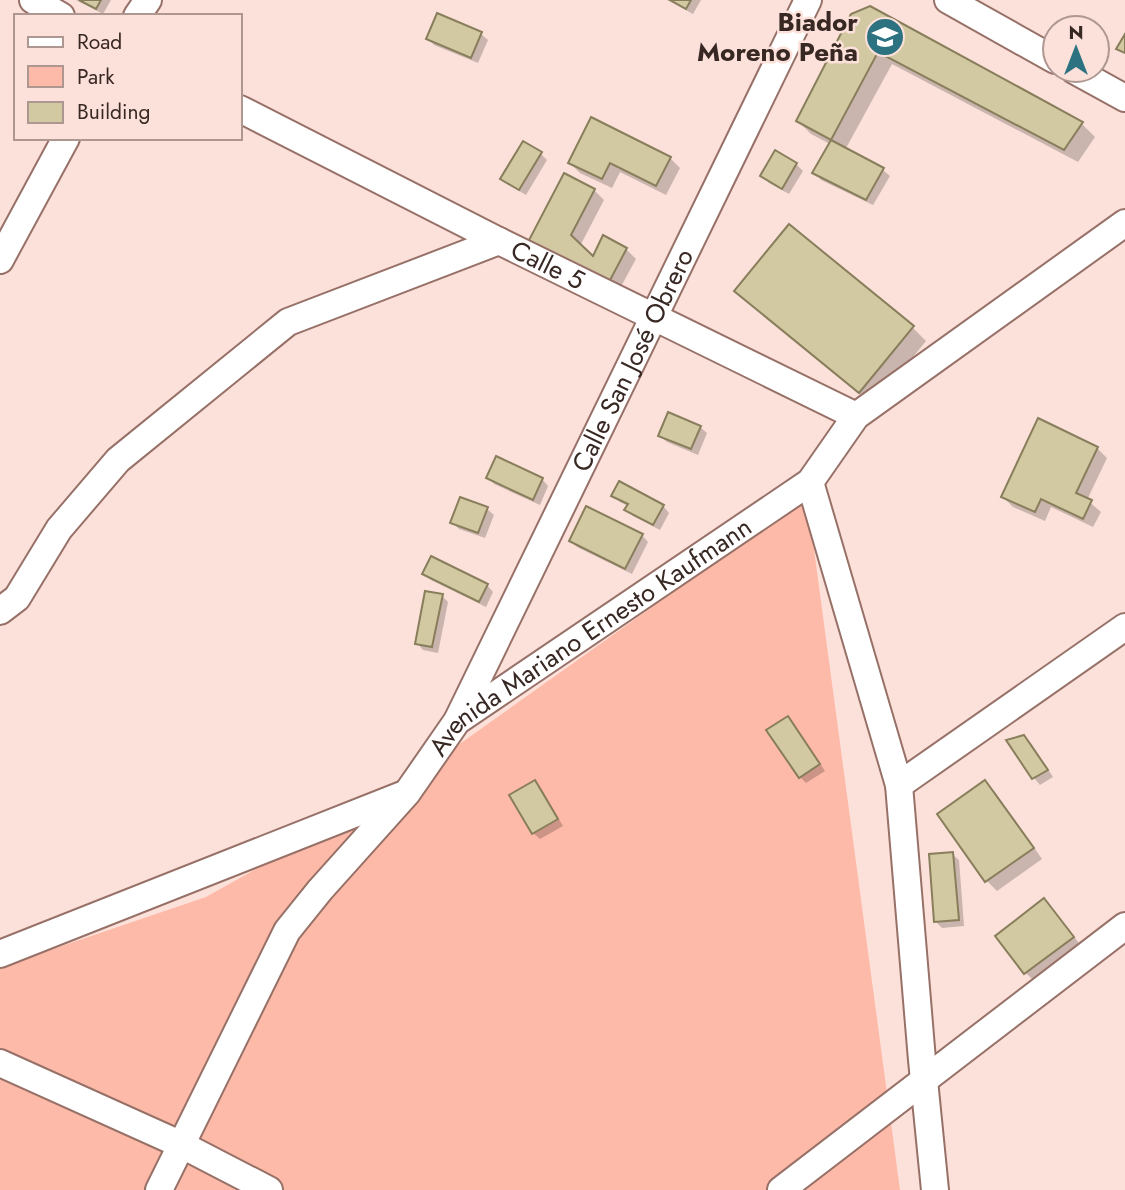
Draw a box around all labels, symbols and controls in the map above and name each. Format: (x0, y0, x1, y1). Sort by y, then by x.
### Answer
place label: Biador Moreno Peña (697, 3, 858, 71)
legend (14, 14, 242, 140)
north arrow (1041, 14, 1111, 84)
school or university icon: Biador Moreno Peña (864, 16, 906, 58)
text: N (1068, 19, 1084, 46)
text: Road (77, 27, 122, 57)
text: Park (77, 62, 115, 92)
text: Building (77, 97, 150, 127)
street label: Calle 5 (504, 231, 591, 299)
street label: Calle San José Obrero (562, 242, 703, 478)
street label: Avenida Mariano Ernesto Kaufmann (419, 508, 759, 764)

